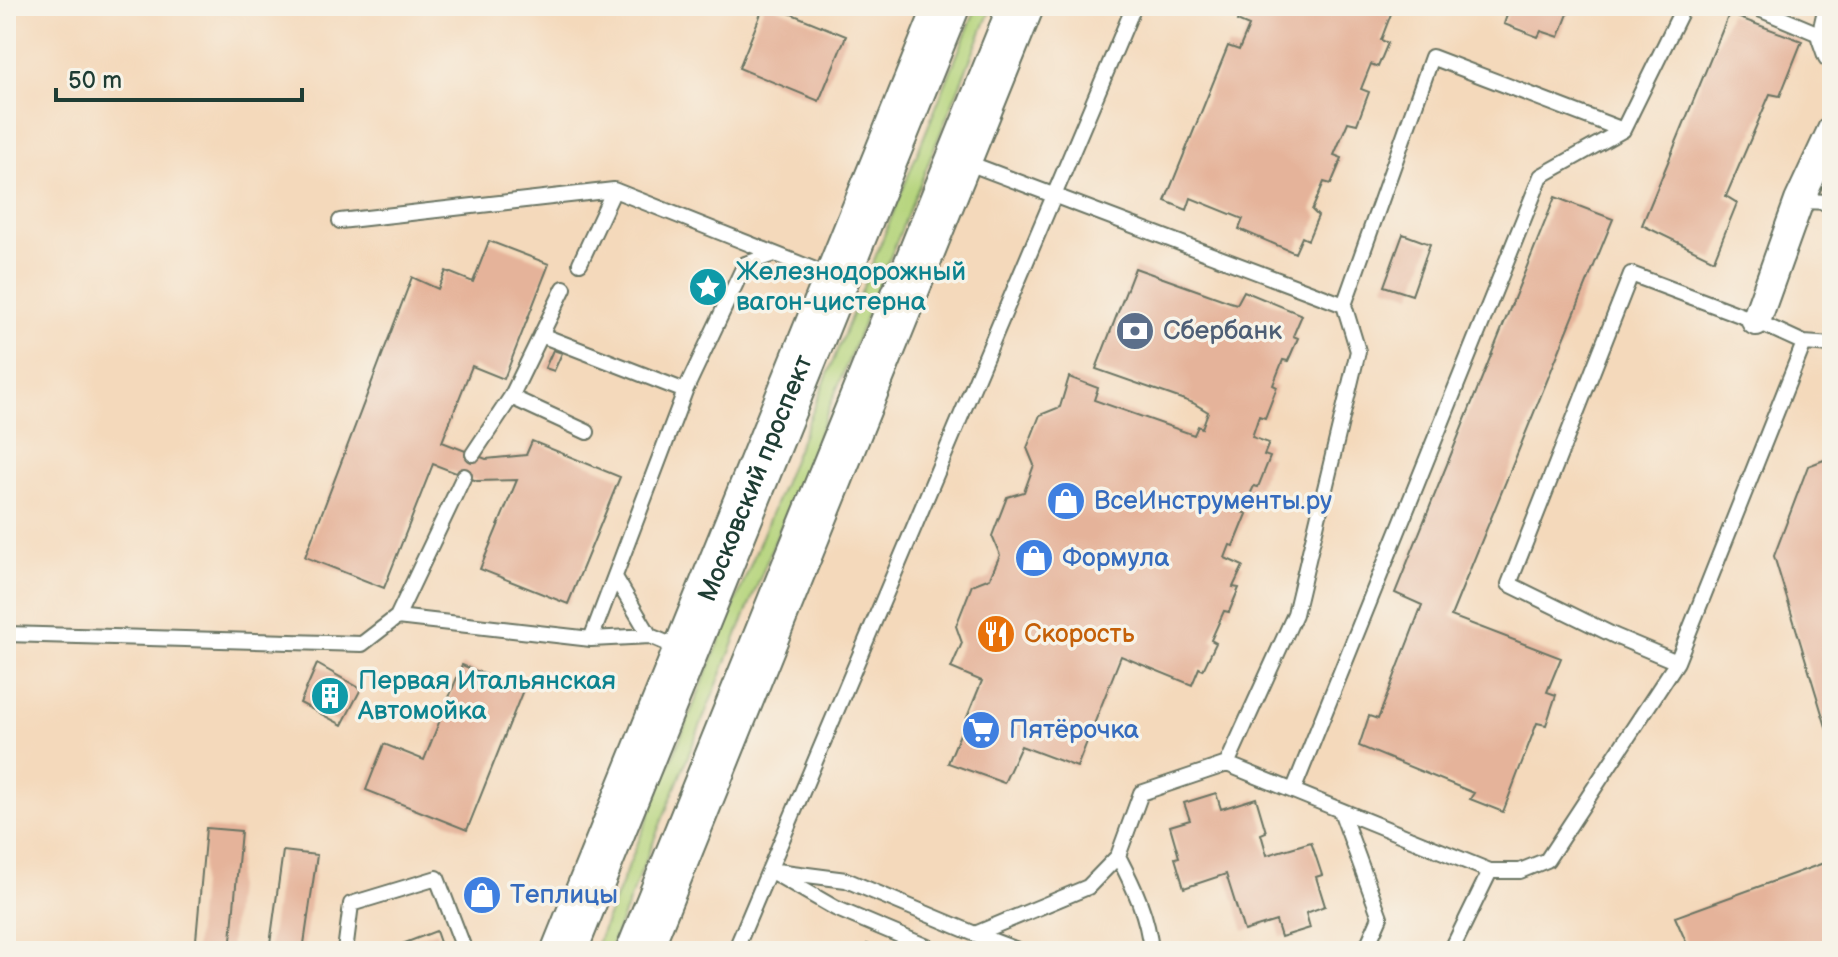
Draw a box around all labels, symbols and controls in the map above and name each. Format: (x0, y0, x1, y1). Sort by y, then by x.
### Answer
scale bar (56, 52, 302, 102)
text: 50 m (68, 66, 122, 95)
place label: Железнодорожный вагон-цистерна (736, 257, 966, 318)
place icon: Железнодорожный вагон-цистерна (687, 266, 729, 308)
bank icon: Сбербанк (1114, 310, 1156, 352)
place label: Сбербанк (1163, 316, 1282, 347)
street label: Московский проспект (692, 351, 819, 606)
shop icon: ВсеИнструменты.ру (1045, 480, 1087, 522)
place label: ВсеИнструменты.ру (1094, 486, 1332, 517)
shop icon: Формула (1013, 537, 1055, 579)
place label: Формула (1062, 543, 1170, 574)
restaurant icon: Скорость (975, 613, 1017, 655)
place label: Скорость (1024, 619, 1135, 650)
place label: Первая Итальянская Автомойка (357, 666, 616, 727)
building icon: Первая Итальянская Автомойка (309, 675, 351, 717)
supermarket icon: Пятёрочка (960, 709, 1002, 751)
place label: Пятёрочка (1009, 715, 1139, 746)
shop icon: Теплицы (461, 874, 503, 916)
place label: Теплицы (510, 880, 618, 911)

